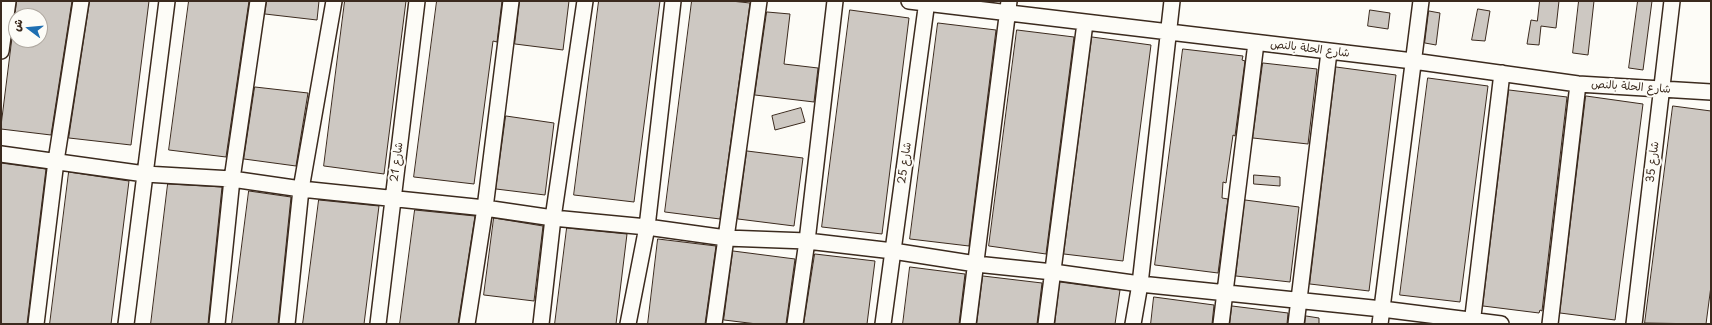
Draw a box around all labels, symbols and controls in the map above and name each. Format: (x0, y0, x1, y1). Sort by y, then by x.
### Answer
north arrow (8, 8, 48, 48)
text: ش (7, 17, 27, 33)
street label: شارع الحلة بالنص (1270, 38, 1350, 60)
street label: شارع الحلة بالنص (1591, 78, 1671, 96)
street label: شارع 21 (388, 141, 406, 183)
street label: شارع 25 (896, 141, 914, 185)
street label: شارع 35 (1644, 141, 1662, 183)

